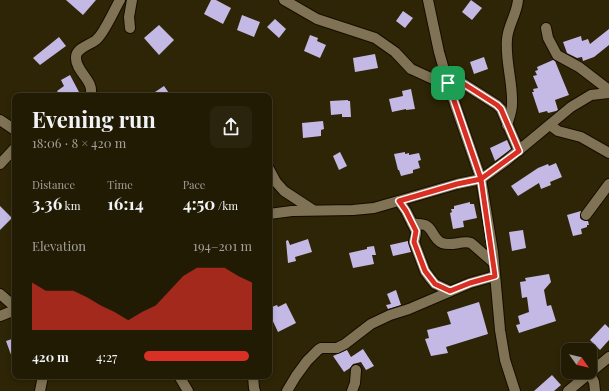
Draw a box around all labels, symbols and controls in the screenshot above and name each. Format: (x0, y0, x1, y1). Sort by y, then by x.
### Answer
pin (431, 66, 465, 100)
icon: arrive (437, 72, 459, 94)
text: Evening run (32, 104, 156, 134)
button: share (210, 106, 252, 148)
text: 18:06 · 8 × 420 m (32, 134, 126, 151)
text: Distance (32, 177, 75, 192)
text: Time (107, 177, 133, 192)
text: Pace (183, 177, 205, 192)
text: 3.36 (32, 192, 62, 214)
text: 16:14 (107, 192, 144, 214)
text: 4:50 (183, 192, 215, 214)
text: km (62, 198, 80, 213)
text: /km (215, 198, 238, 213)
text: Elevation (32, 237, 86, 254)
text: 194–201 m (193, 237, 252, 254)
north arrow (561, 343, 597, 379)
map controls (561, 343, 597, 379)
text: 420 m (32, 348, 69, 365)
text: 4:27 (96, 348, 117, 365)

